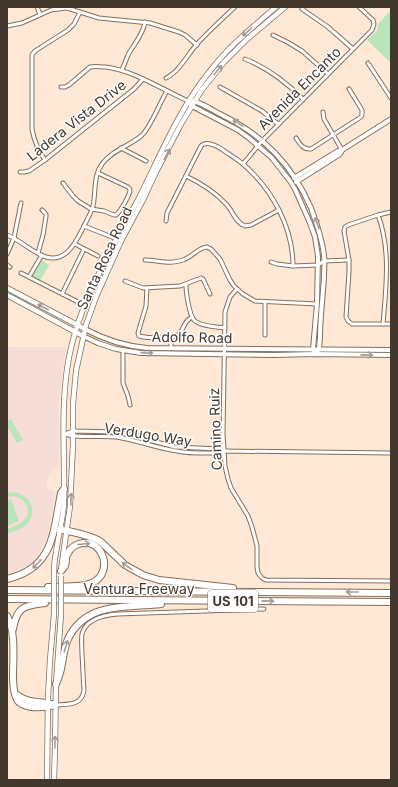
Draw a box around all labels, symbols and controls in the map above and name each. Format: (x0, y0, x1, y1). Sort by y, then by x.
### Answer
one-way arrow (241, 28, 252, 37)
street label: Avenida Encanto (254, 43, 344, 133)
one-way arrow (213, 65, 222, 75)
street label: Ladera Vista Drive (23, 76, 129, 164)
one-way arrow (232, 119, 244, 127)
one-way arrow (163, 148, 171, 160)
street label: Santa Rosa Road (73, 204, 135, 312)
one-way arrow (312, 218, 320, 230)
one-way arrow (37, 303, 49, 310)
street label: Adolfo Road (151, 328, 233, 346)
one-way arrow (140, 350, 153, 357)
one-way arrow (360, 351, 373, 359)
street label: Camino Ruiz (205, 387, 225, 471)
street label: Verdugo Way (103, 419, 193, 449)
one-way arrow (67, 493, 74, 506)
one-way arrow (77, 541, 90, 548)
one-way arrow (32, 559, 42, 568)
one-way arrow (122, 562, 133, 571)
street label: Ventura Freeway (83, 580, 195, 597)
one-way arrow (346, 589, 359, 596)
road number: US 101 (208, 590, 258, 612)
one-way arrow (261, 597, 274, 605)
one-way arrow (63, 640, 70, 653)
one-way arrow (52, 736, 59, 749)

